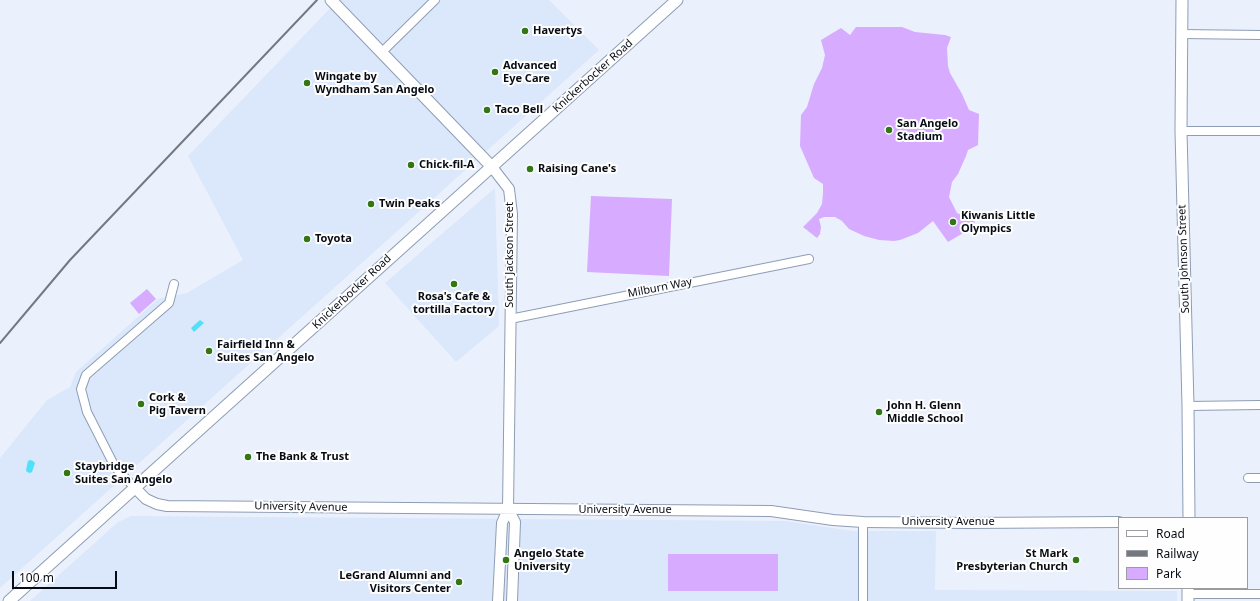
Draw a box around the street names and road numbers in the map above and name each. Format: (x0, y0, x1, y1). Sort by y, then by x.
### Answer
street label: Knickerbocker Road (550, 37, 636, 115)
street label: South Jackson Street (503, 202, 517, 308)
street label: South Johnson Street (1176, 204, 1192, 314)
street label: Knickerbocker Road (310, 252, 394, 332)
street label: Milburn Way (627, 275, 693, 301)
street label: University Avenue (254, 500, 348, 514)
street label: University Avenue (578, 503, 672, 517)
street label: University Avenue (901, 515, 995, 529)

